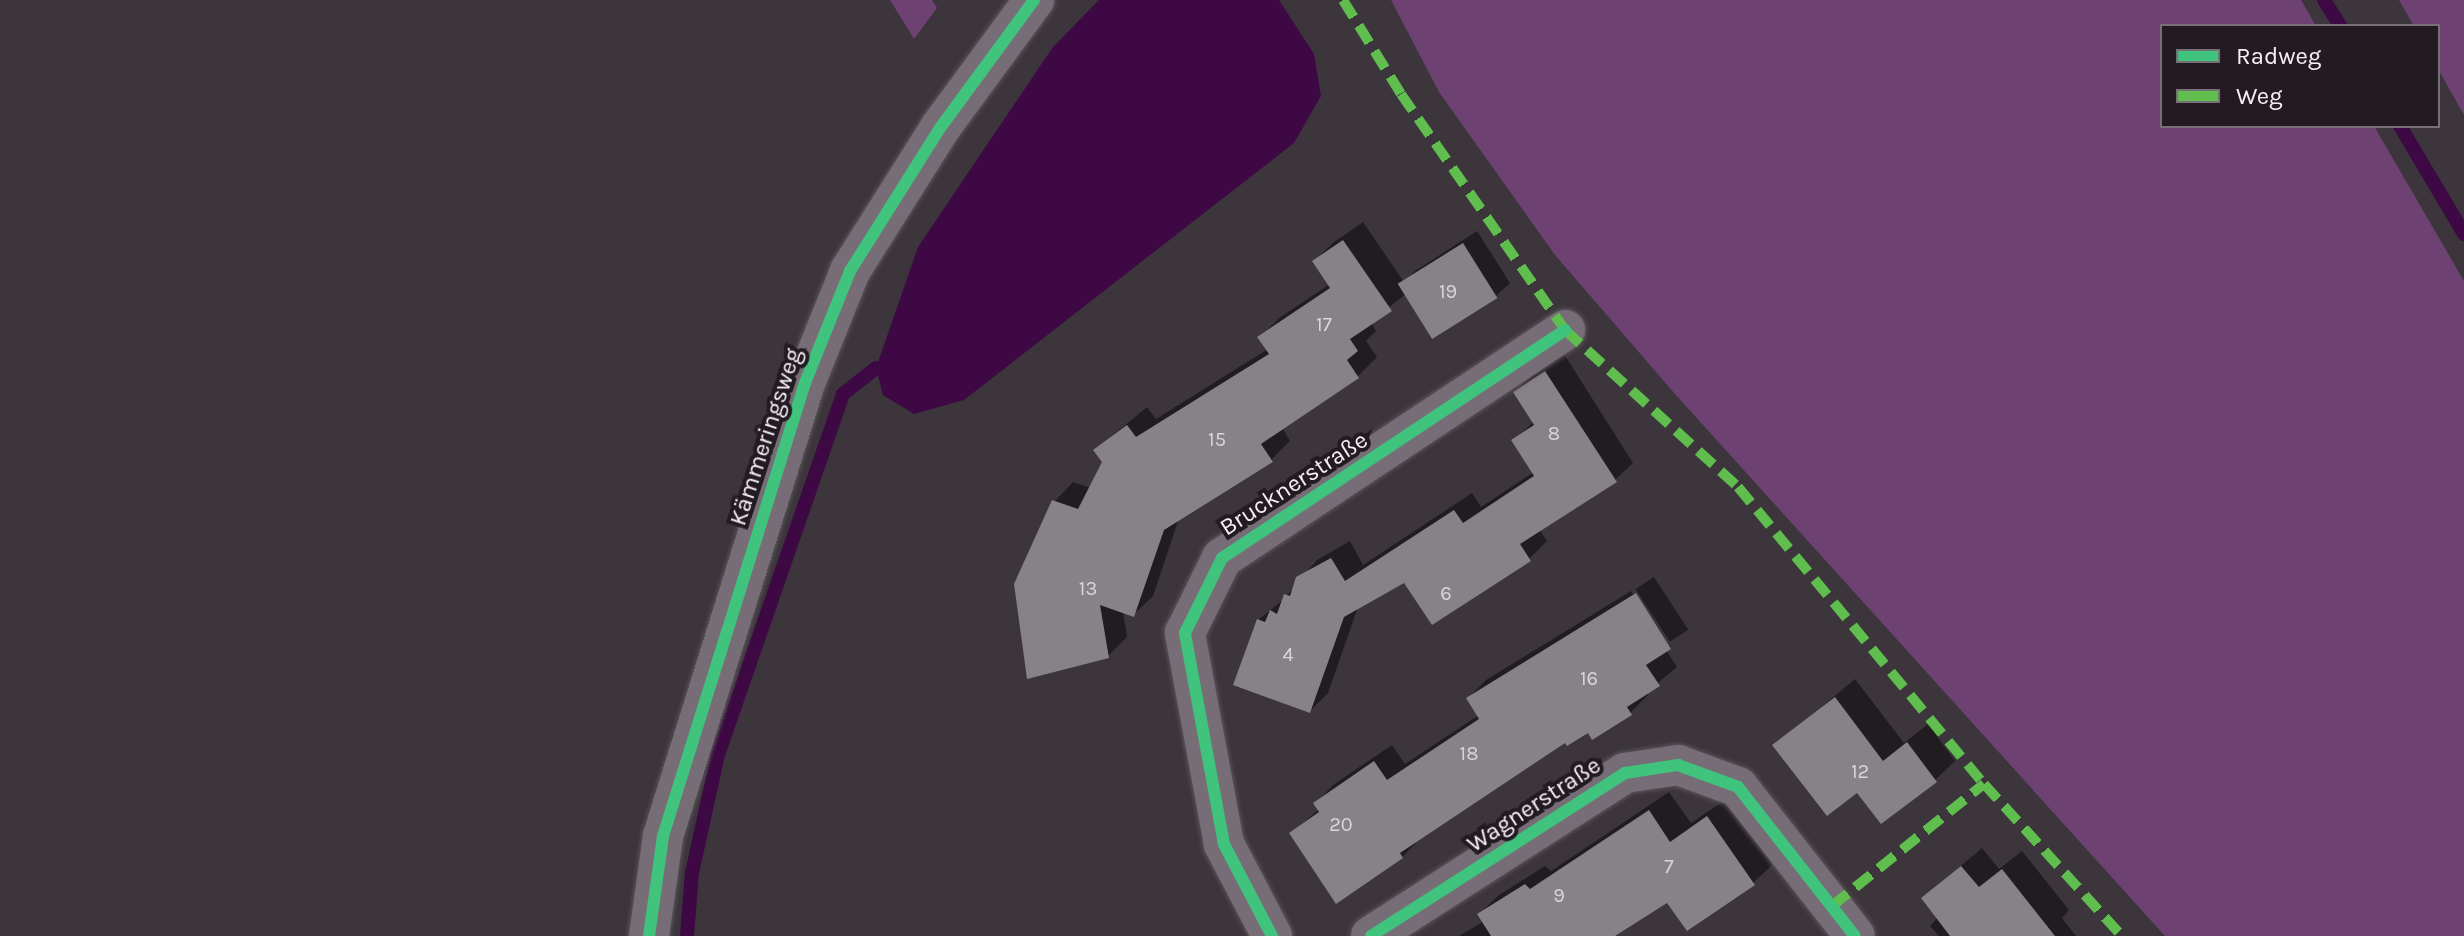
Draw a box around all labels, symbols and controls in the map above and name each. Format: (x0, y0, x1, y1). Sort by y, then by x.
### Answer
legend (2160, 24, 2440, 128)
text: Radweg (2236, 42, 2321, 70)
text: Weg (2236, 82, 2283, 110)
house number: 19 (1439, 279, 1457, 303)
house number: 17 (1316, 312, 1332, 336)
street label: Kämmeringsweg (724, 345, 808, 529)
house number: 8 (1548, 421, 1560, 445)
street label: Brucknerstraße (1215, 426, 1373, 542)
house number: 15 (1208, 427, 1226, 451)
house number: 13 (1079, 576, 1097, 600)
house number: 6 (1440, 581, 1452, 605)
house number: 4 (1282, 642, 1294, 666)
house number: 16 (1580, 666, 1598, 690)
house number: 18 (1460, 741, 1478, 765)
street label: Wagnerstraße (1462, 751, 1606, 859)
house number: 12 (1851, 759, 1869, 783)
house number: 20 (1329, 812, 1353, 836)
house number: 7 (1664, 854, 1674, 878)
house number: 9 (1553, 883, 1565, 907)

